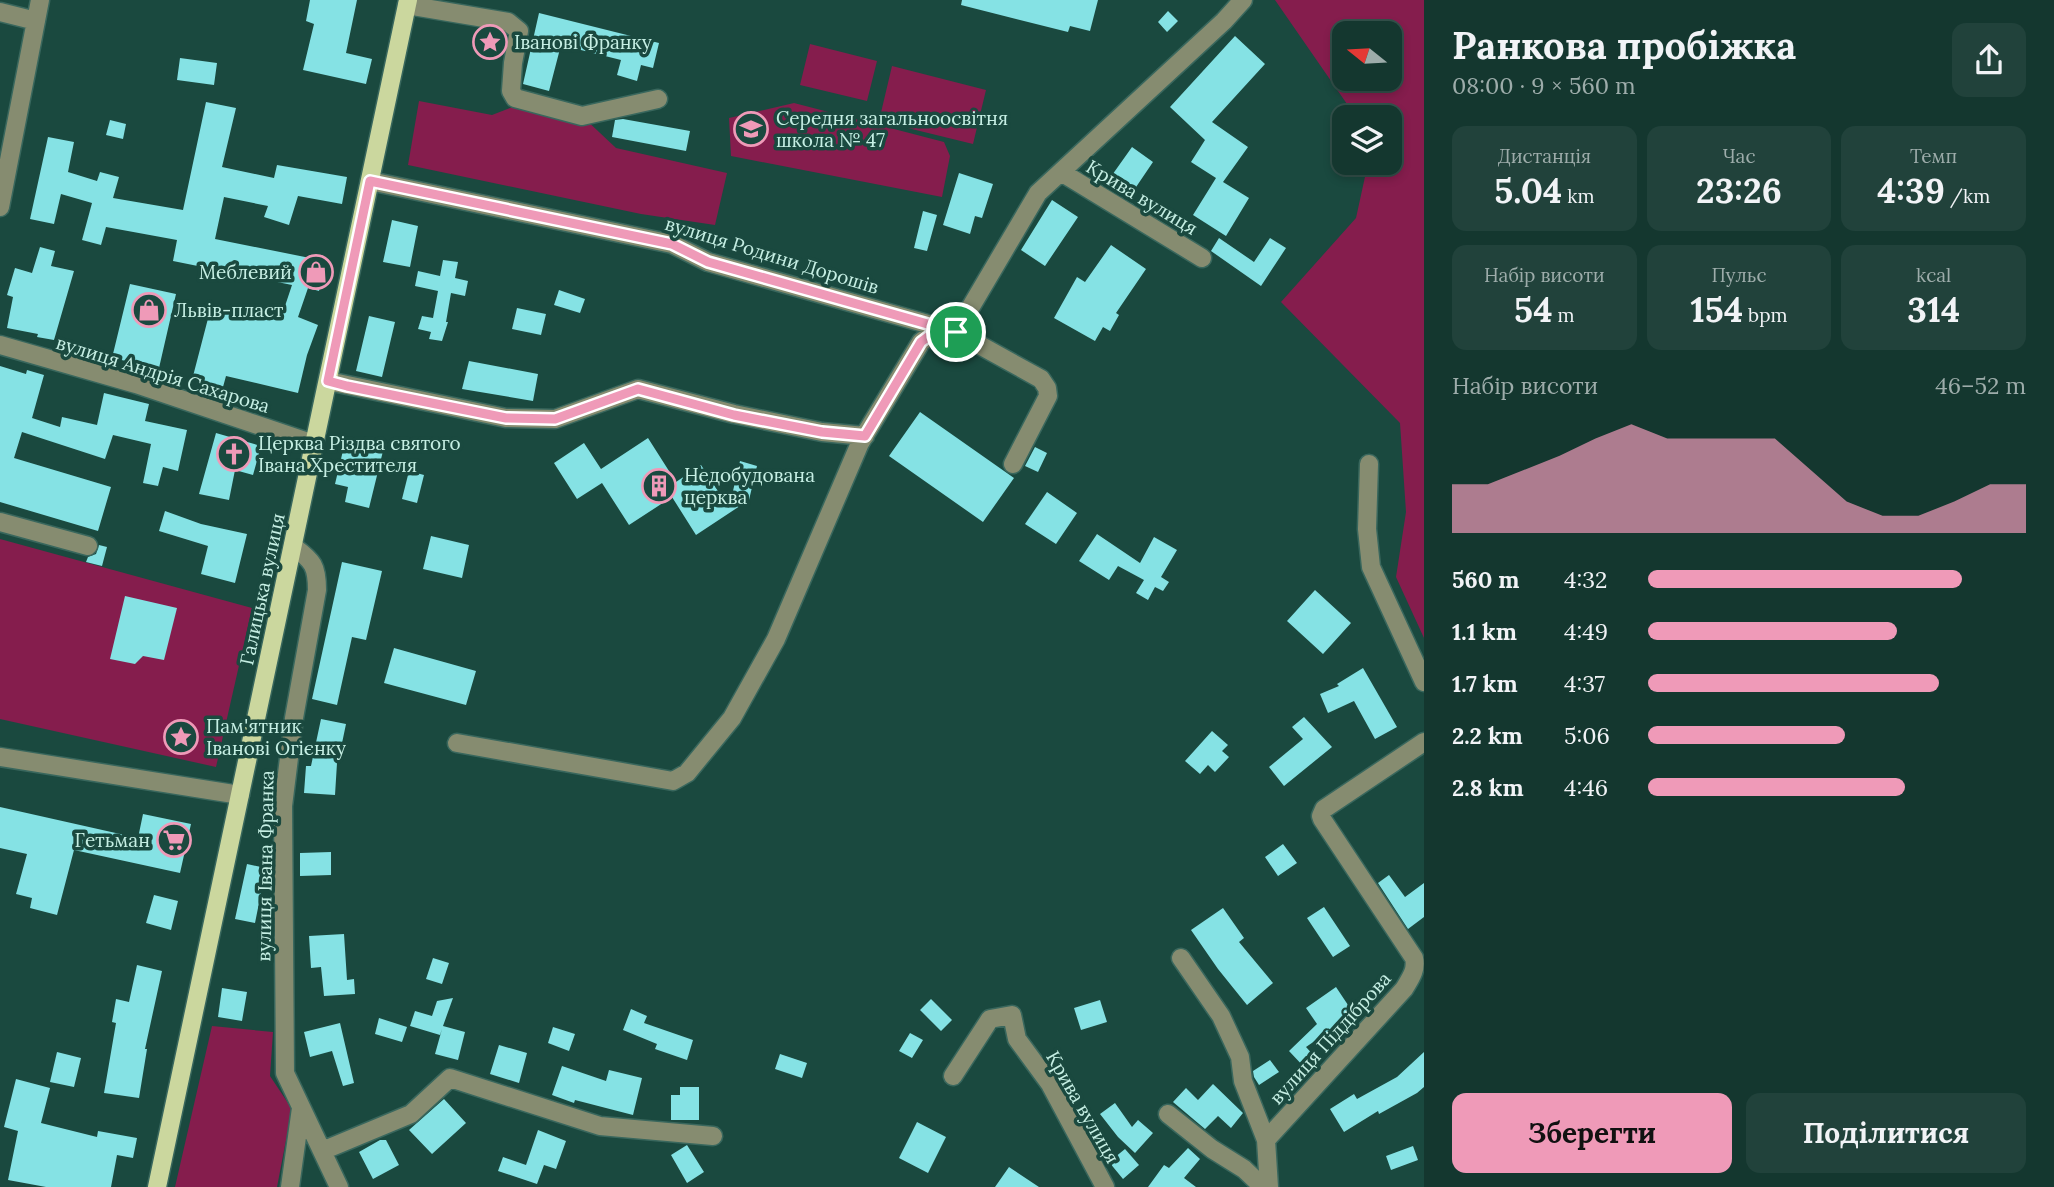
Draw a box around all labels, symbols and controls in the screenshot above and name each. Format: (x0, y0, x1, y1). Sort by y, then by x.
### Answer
north arrow (1332, 21, 1402, 91)
map controls (1332, 21, 1402, 175)
text: Ранкова пробіжка (1452, 21, 1796, 69)
place icon: Іванові Франку (471, 23, 509, 61)
button: share (1952, 23, 2026, 97)
place label: Іванові Франку (514, 30, 652, 54)
text: 08:00 · 9 × 560 m (1452, 71, 1636, 100)
button: layers (1332, 105, 1402, 175)
place label: Середня загальноосвітня школа № 47 (776, 106, 1008, 152)
school or university icon: Середня загальноосвітня школа № 47 (732, 110, 770, 148)
text: Дистанція (1498, 144, 1591, 168)
text: Час (1722, 144, 1756, 168)
text: Темп (1910, 144, 1957, 168)
street label: Крива вулиця (1082, 154, 1202, 240)
text: 5.04 (1494, 168, 1562, 213)
text: 23:26 (1696, 168, 1782, 213)
text: 4:39 (1877, 168, 1945, 213)
text: km (1562, 184, 1594, 208)
text: /km (1945, 184, 1990, 208)
street label: вулиця Родини Дорошів (662, 211, 882, 299)
shop icon: Меблевий (297, 253, 335, 291)
place label: Меблевий (199, 260, 292, 284)
text: Набір висоти (1484, 263, 1605, 287)
text: Пульс (1711, 263, 1767, 287)
text: kcal (1916, 263, 1951, 287)
text: 54 (1514, 287, 1553, 332)
text: 154 (1690, 287, 1743, 332)
text: 314 (1907, 287, 1960, 332)
shop icon: Львів-пласт (130, 291, 168, 329)
place label: Львів-пласт (174, 298, 283, 322)
pin (926, 302, 986, 362)
text: m (1553, 303, 1575, 327)
text: bpm (1743, 303, 1788, 327)
icon: arrive (937, 313, 975, 351)
street label: вулиця Андрія Сахарова (53, 330, 273, 418)
text: Набір висоти (1452, 371, 1598, 400)
text: 46–52 m (1935, 371, 2026, 400)
place label: Церква Різдва святого Івана Хрестителя (258, 431, 461, 477)
church icon: Церква Різдва святого Івана Хрестителя (215, 435, 253, 473)
place label: Недобудована церква (684, 463, 815, 509)
building icon: Недобудована церква (640, 467, 678, 505)
street label: Галицька вулиця (234, 511, 290, 667)
text: 560 m (1452, 565, 1519, 594)
text: 4:32 (1564, 565, 1607, 594)
text: 1.1 km (1452, 617, 1517, 646)
text: 4:49 (1564, 617, 1608, 646)
text: 1.7 km (1452, 669, 1518, 698)
text: 4:37 (1564, 669, 1605, 698)
place label: Пам'ятник Іванові Огієнку (206, 714, 346, 760)
place icon: Пам'ятник Іванові Огієнку (162, 718, 200, 756)
text: 2.2 km (1452, 721, 1523, 750)
text: 5:06 (1564, 721, 1610, 750)
street label: вулиця Івана Франка (251, 770, 279, 962)
text: 2.8 km (1452, 773, 1524, 802)
text: 4:46 (1564, 773, 1608, 802)
supermarket icon: Гетьман (155, 821, 193, 859)
place label: Гетьман (75, 828, 150, 852)
street label: вулиця Піддіброва (1264, 967, 1396, 1109)
street label: Крива вулиця (1041, 1046, 1125, 1168)
button: Зберегти (1452, 1093, 1732, 1173)
button: Поділитися (1746, 1093, 2026, 1173)

